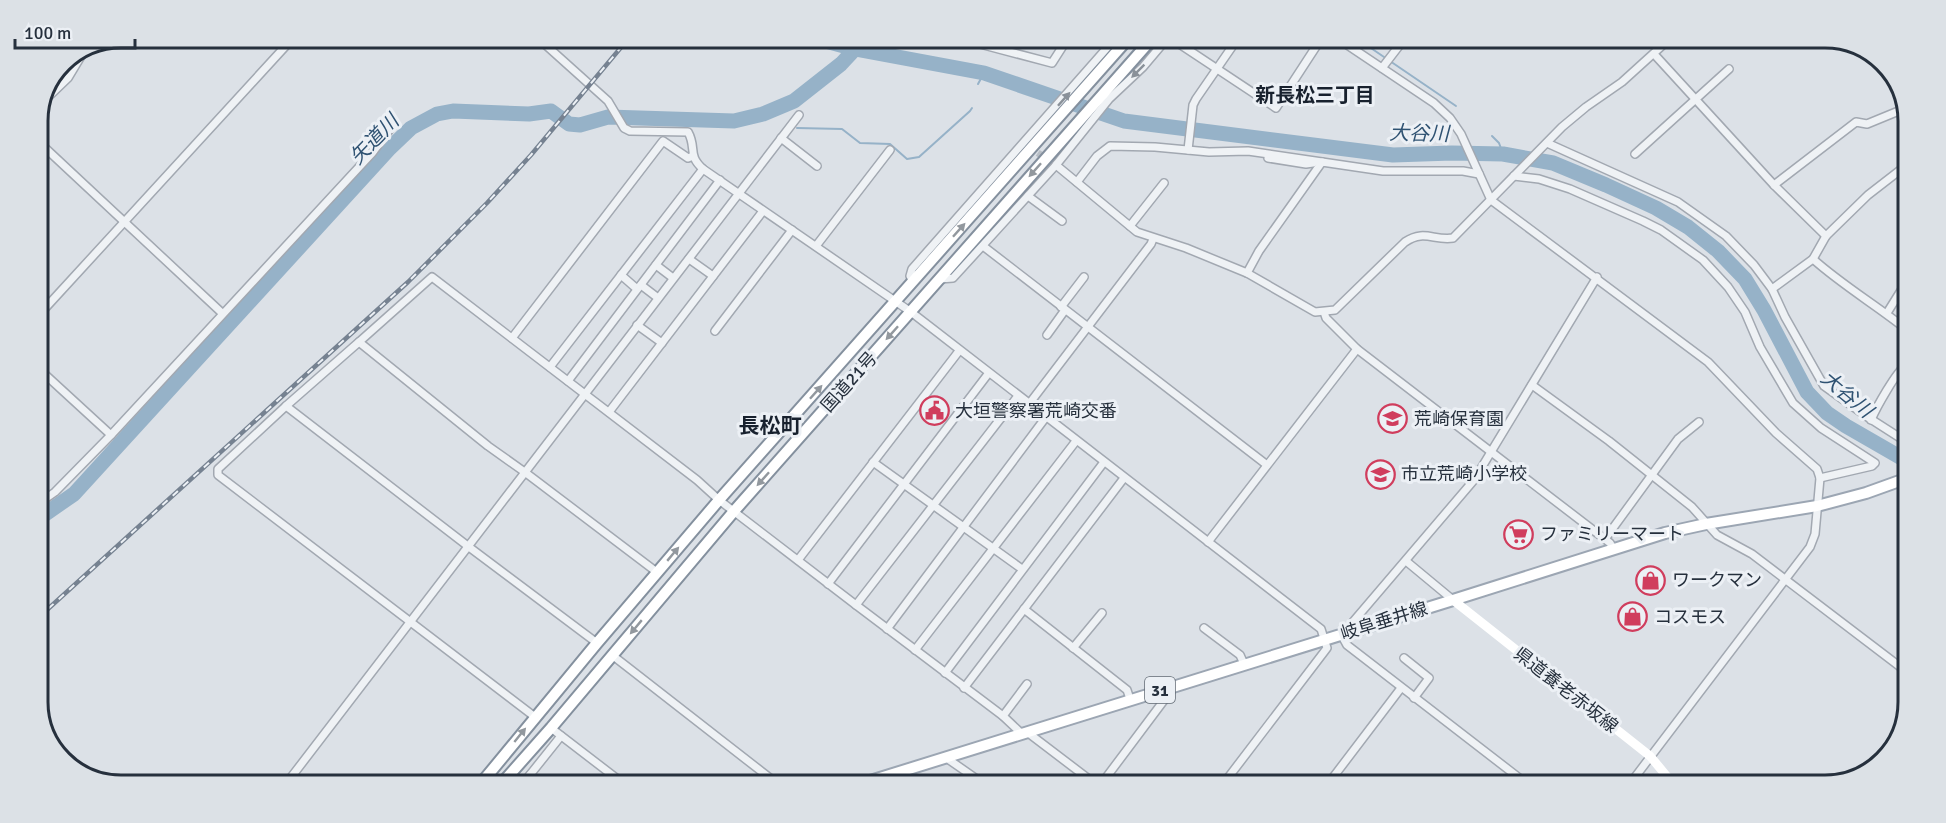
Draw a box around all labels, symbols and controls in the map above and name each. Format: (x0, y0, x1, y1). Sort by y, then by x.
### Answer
scale bar (15, 12, 135, 50)
text: 100 m (24, 22, 71, 44)
one-way arrow (1131, 64, 1145, 79)
district label: 新長松三丁目 (1255, 83, 1375, 108)
one-way arrow (1057, 92, 1070, 107)
water label: 矢道川 (345, 108, 406, 170)
water label: 大谷川 (1389, 120, 1451, 147)
one-way arrow (1028, 163, 1042, 178)
one-way arrow (952, 223, 965, 238)
one-way arrow (886, 325, 899, 340)
street label: 国道21号 (816, 347, 882, 417)
water label: 大谷川 (1816, 366, 1879, 425)
one-way arrow (809, 385, 822, 400)
public building icon: 大垣警察署荒崎交番 (918, 395, 950, 427)
place label: 大垣警察署荒崎交番 (955, 400, 1117, 422)
school or university icon: 荒崎保育園 (1377, 403, 1409, 435)
place label: 荒崎保育園 (1414, 408, 1504, 430)
district label: 長松町 (739, 413, 802, 439)
school or university icon: 市立荒崎小学校 (1364, 458, 1396, 490)
place label: 市立荒崎小学校 (1401, 463, 1527, 485)
one-way arrow (756, 471, 770, 486)
supermarket icon: ファミリーマート (1503, 518, 1535, 550)
place label: ファミリーマート (1540, 523, 1684, 545)
one-way arrow (666, 547, 679, 562)
shop icon: ワークマン (1635, 564, 1667, 596)
place label: ワークマン (1672, 569, 1762, 591)
street label: 岐阜垂井線 (1338, 597, 1430, 645)
shop icon: コスモス (1617, 601, 1649, 633)
place label: コスモス (1654, 606, 1726, 628)
one-way arrow (630, 619, 643, 634)
street label: 県道養老赤坂線 (1510, 643, 1622, 737)
road number: 31 (1145, 677, 1175, 703)
one-way arrow (514, 727, 527, 743)

